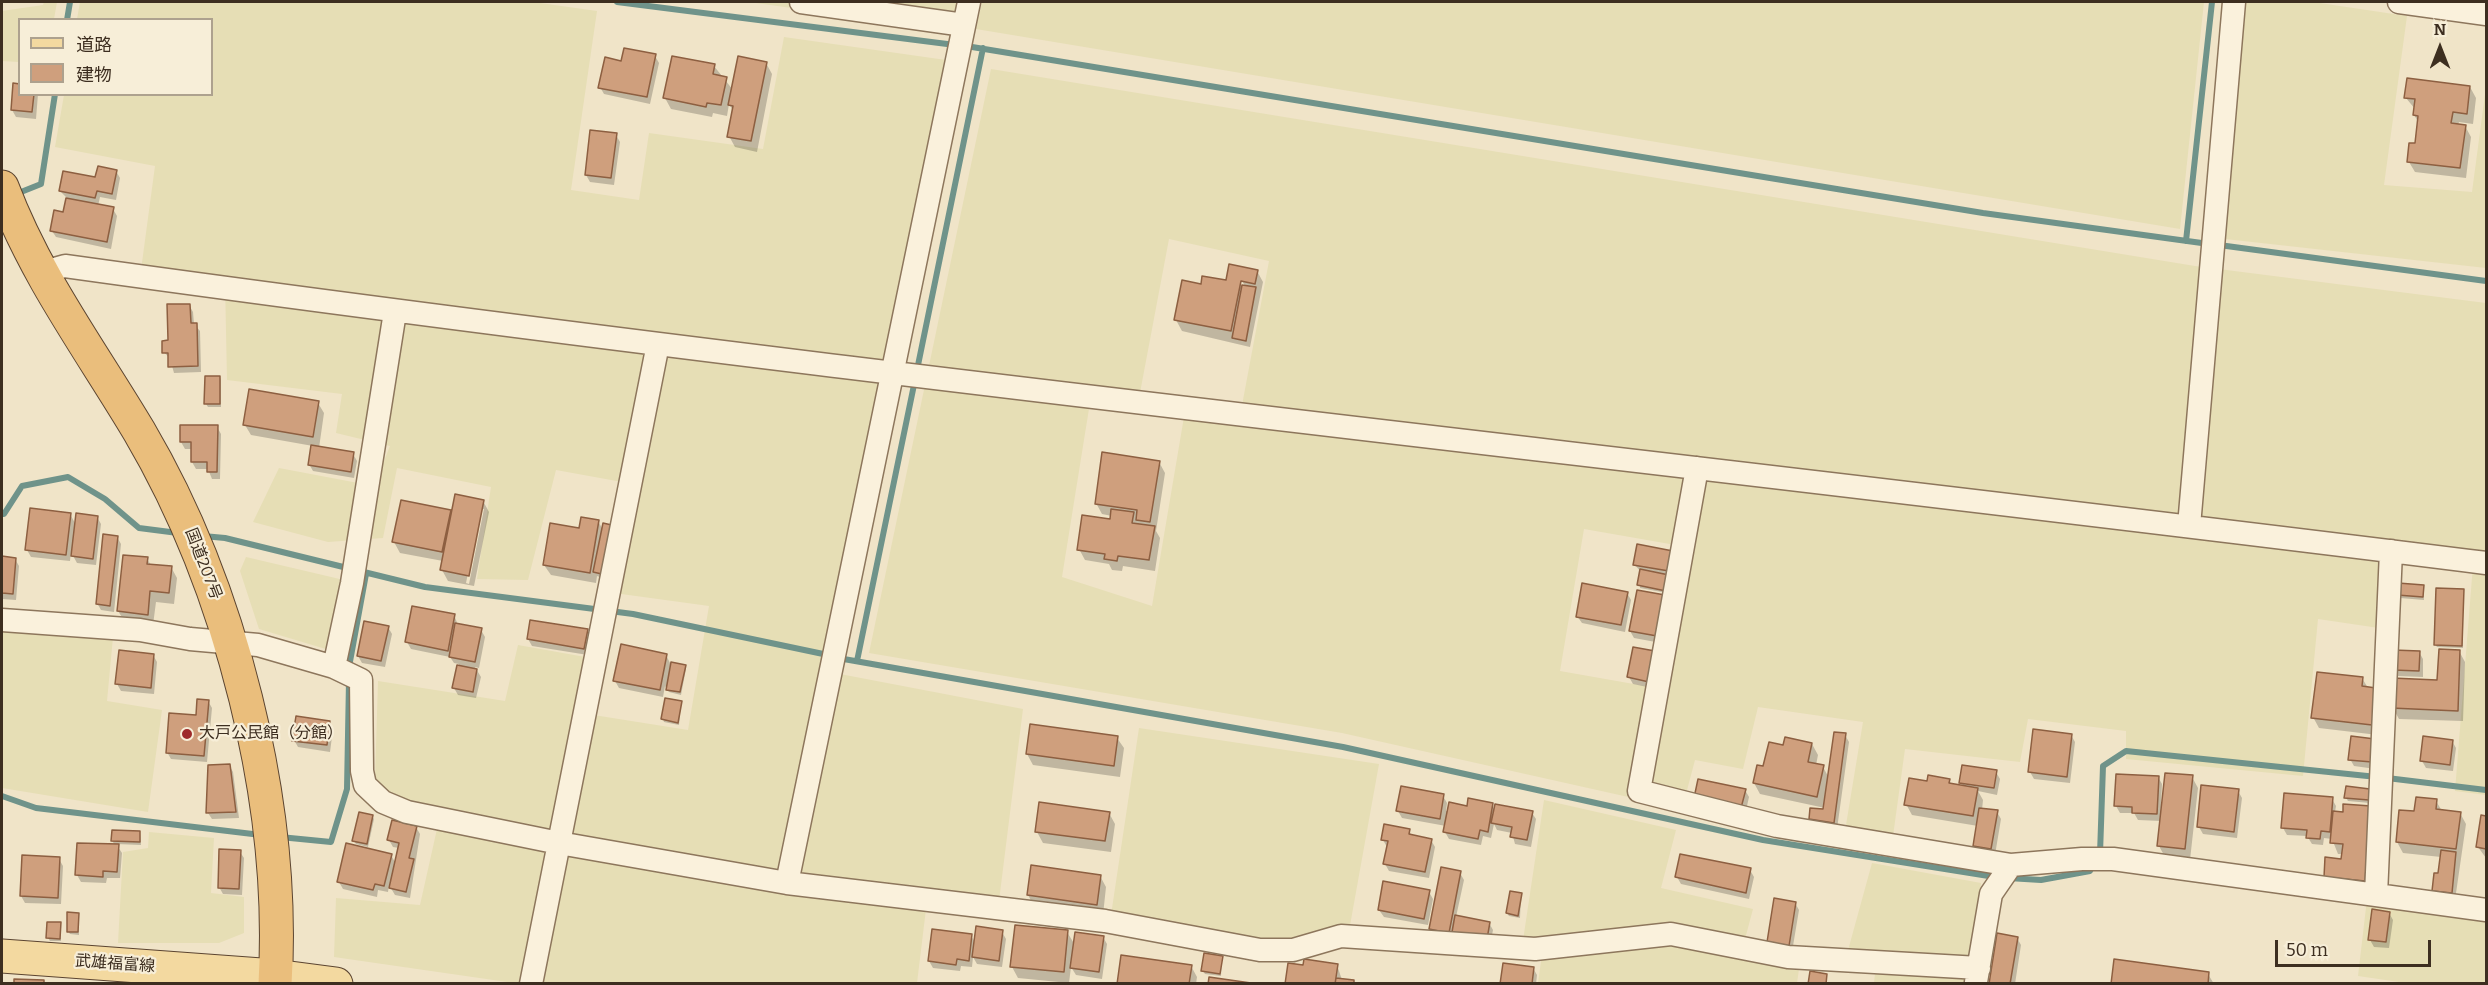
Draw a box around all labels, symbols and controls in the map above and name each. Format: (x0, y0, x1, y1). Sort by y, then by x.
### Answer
legend (18, 18, 213, 96)
north arrow (2410, 18, 2470, 78)
text: N (2434, 20, 2446, 39)
text: 道路 (76, 34, 112, 56)
text: 建物 (76, 64, 112, 86)
street label: 国道207号 (181, 526, 225, 602)
place label: 大戸公民館（分館） (199, 724, 343, 744)
marker: 大戸公民館（分館） (180, 727, 194, 741)
scale bar (2278, 928, 2434, 966)
text: 50 m (2286, 939, 2328, 961)
street label: 武雄福富線 (74, 952, 156, 976)

